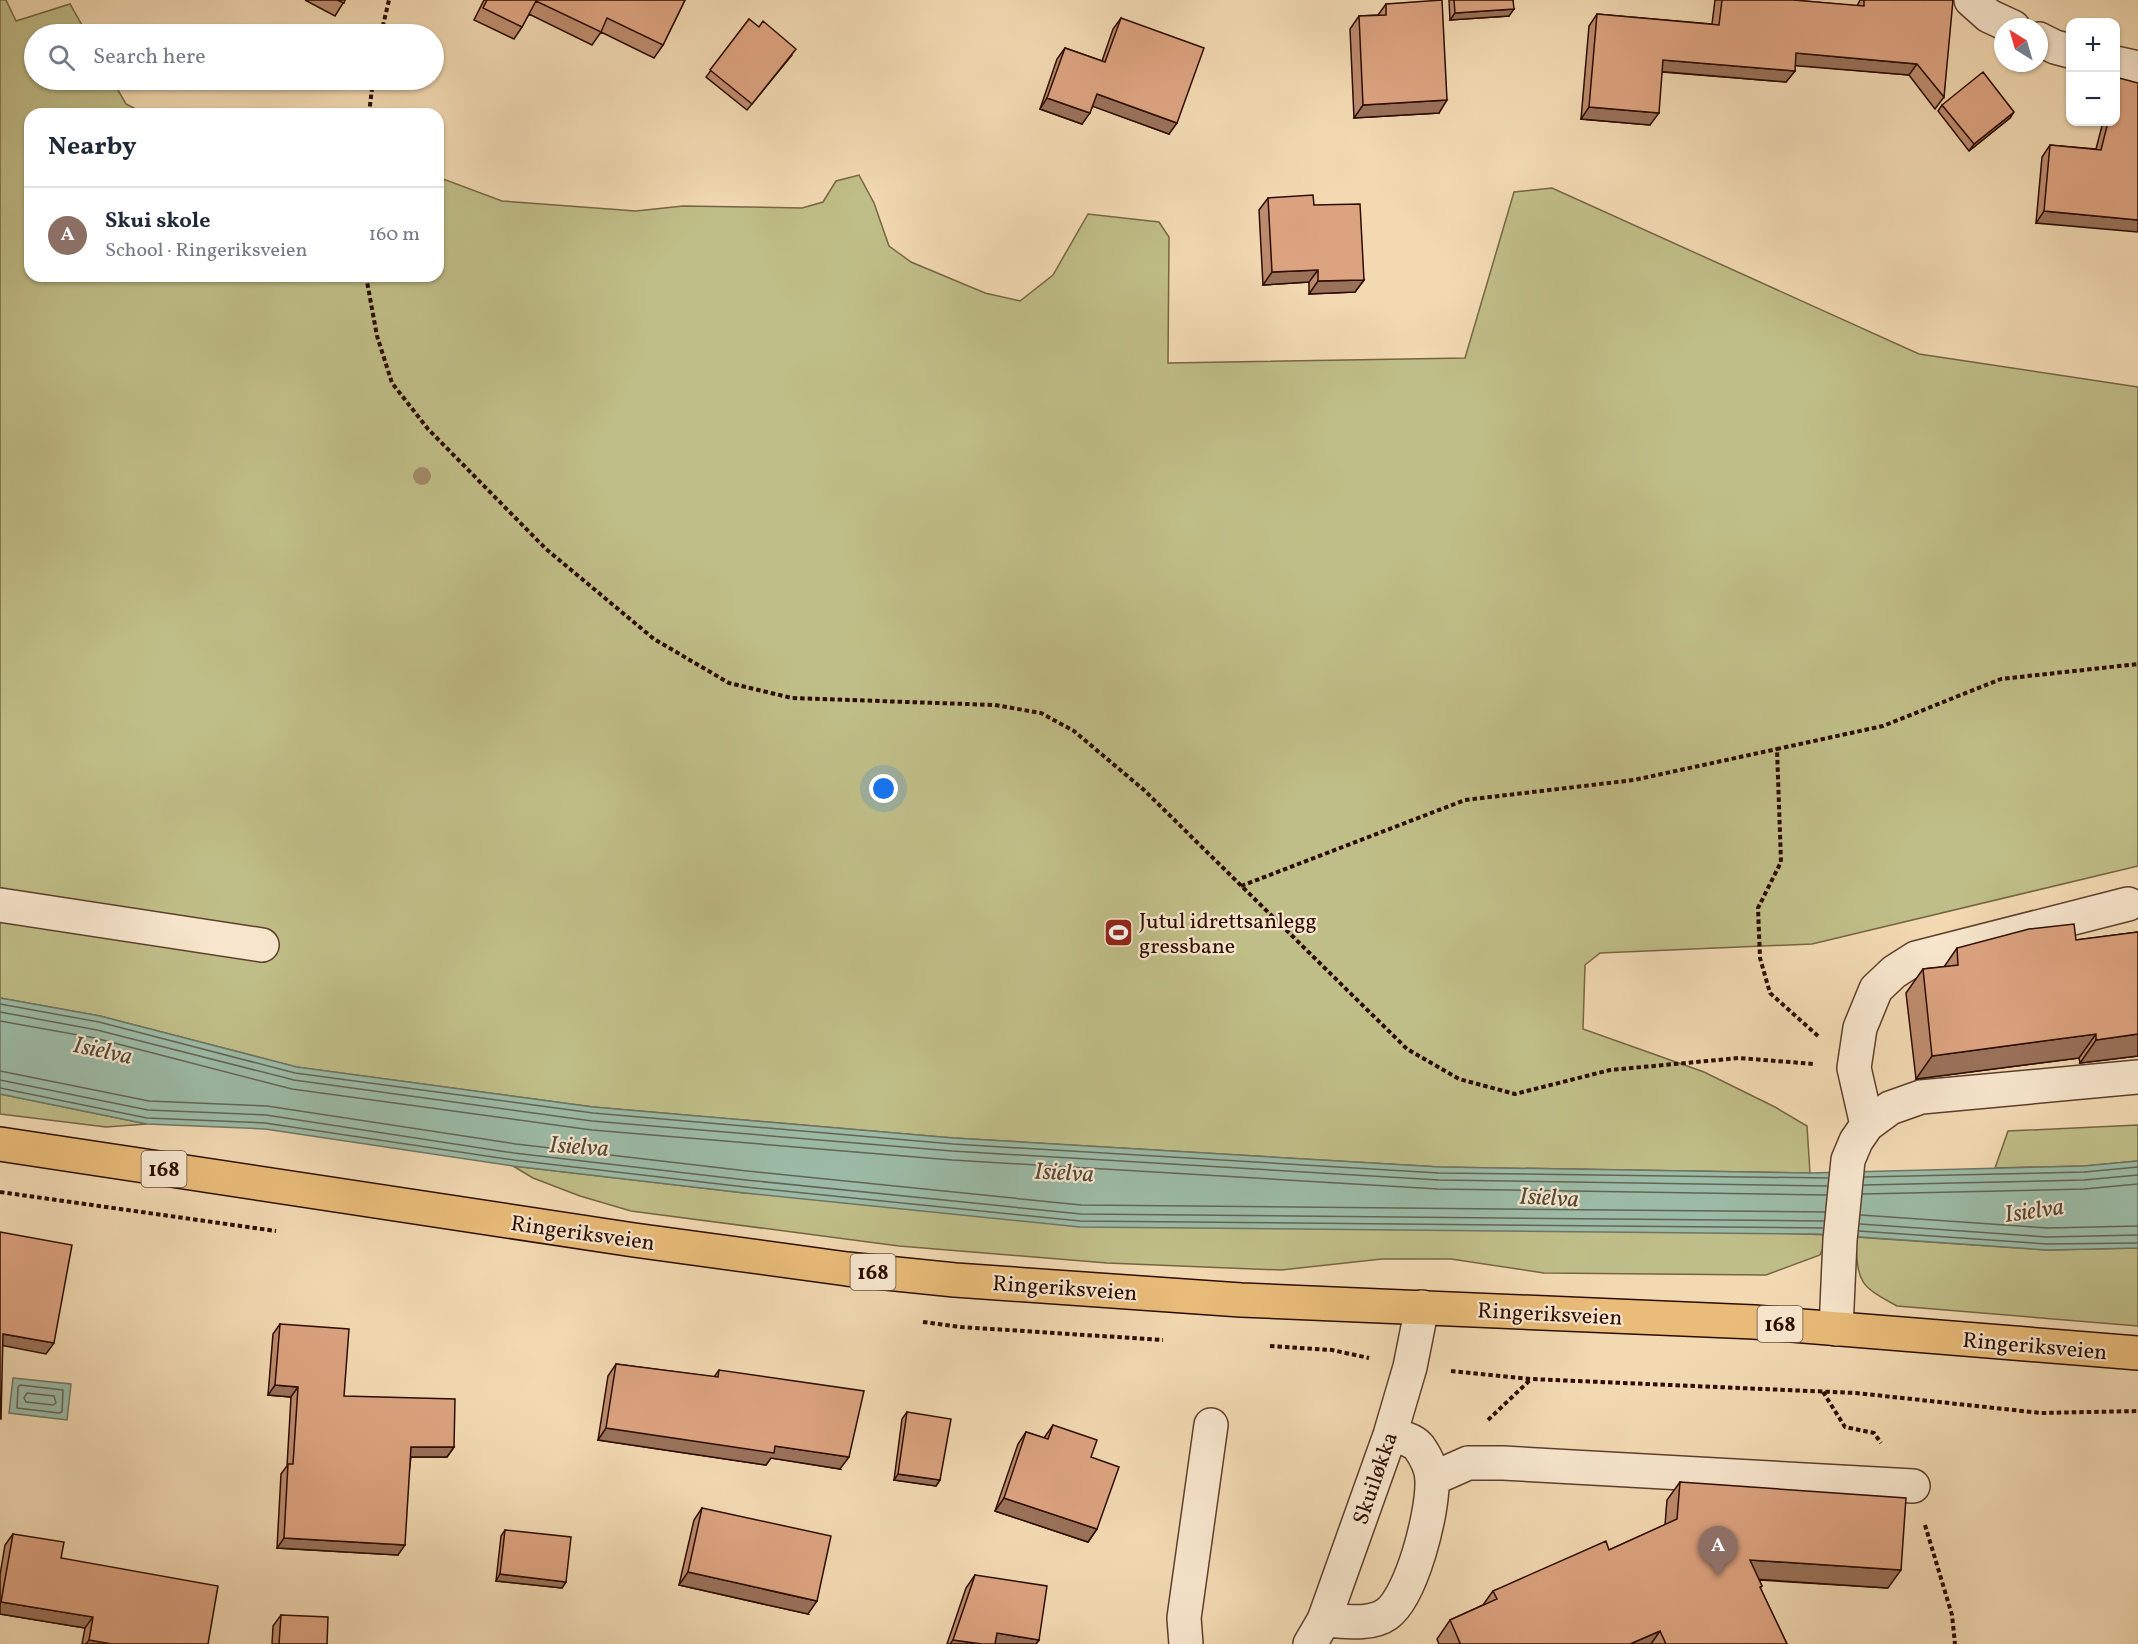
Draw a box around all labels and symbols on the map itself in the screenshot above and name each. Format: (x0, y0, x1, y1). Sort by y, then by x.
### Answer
north arrow (1994, 18, 2048, 72)
your location (869, 774, 898, 803)
place label: Jutul idrettsanlegg gressbane (1139, 907, 1317, 963)
sports icon: Jutul idrettsanlegg gressbane (1102, 917, 1134, 949)
water label: Isielva (70, 1029, 135, 1075)
water label: Isielva (548, 1129, 610, 1167)
road number: 168 (142, 1151, 186, 1187)
water label: Isielva (1033, 1155, 1095, 1193)
water label: Isielva (1518, 1180, 1580, 1218)
water label: Isielva (2002, 1191, 2066, 1233)
street label: Ringeriksveien (509, 1209, 657, 1260)
road number: 168 (850, 1254, 896, 1290)
street label: Ringeriksveien (991, 1269, 1138, 1310)
street label: Ringeriksveien (1477, 1296, 1623, 1335)
road number: 168 (1758, 1306, 1802, 1342)
street label: Ringeriksveien (1961, 1326, 2109, 1369)
street label: Skuiløkka (1346, 1428, 1407, 1529)
pin: A (1698, 1526, 1738, 1576)

